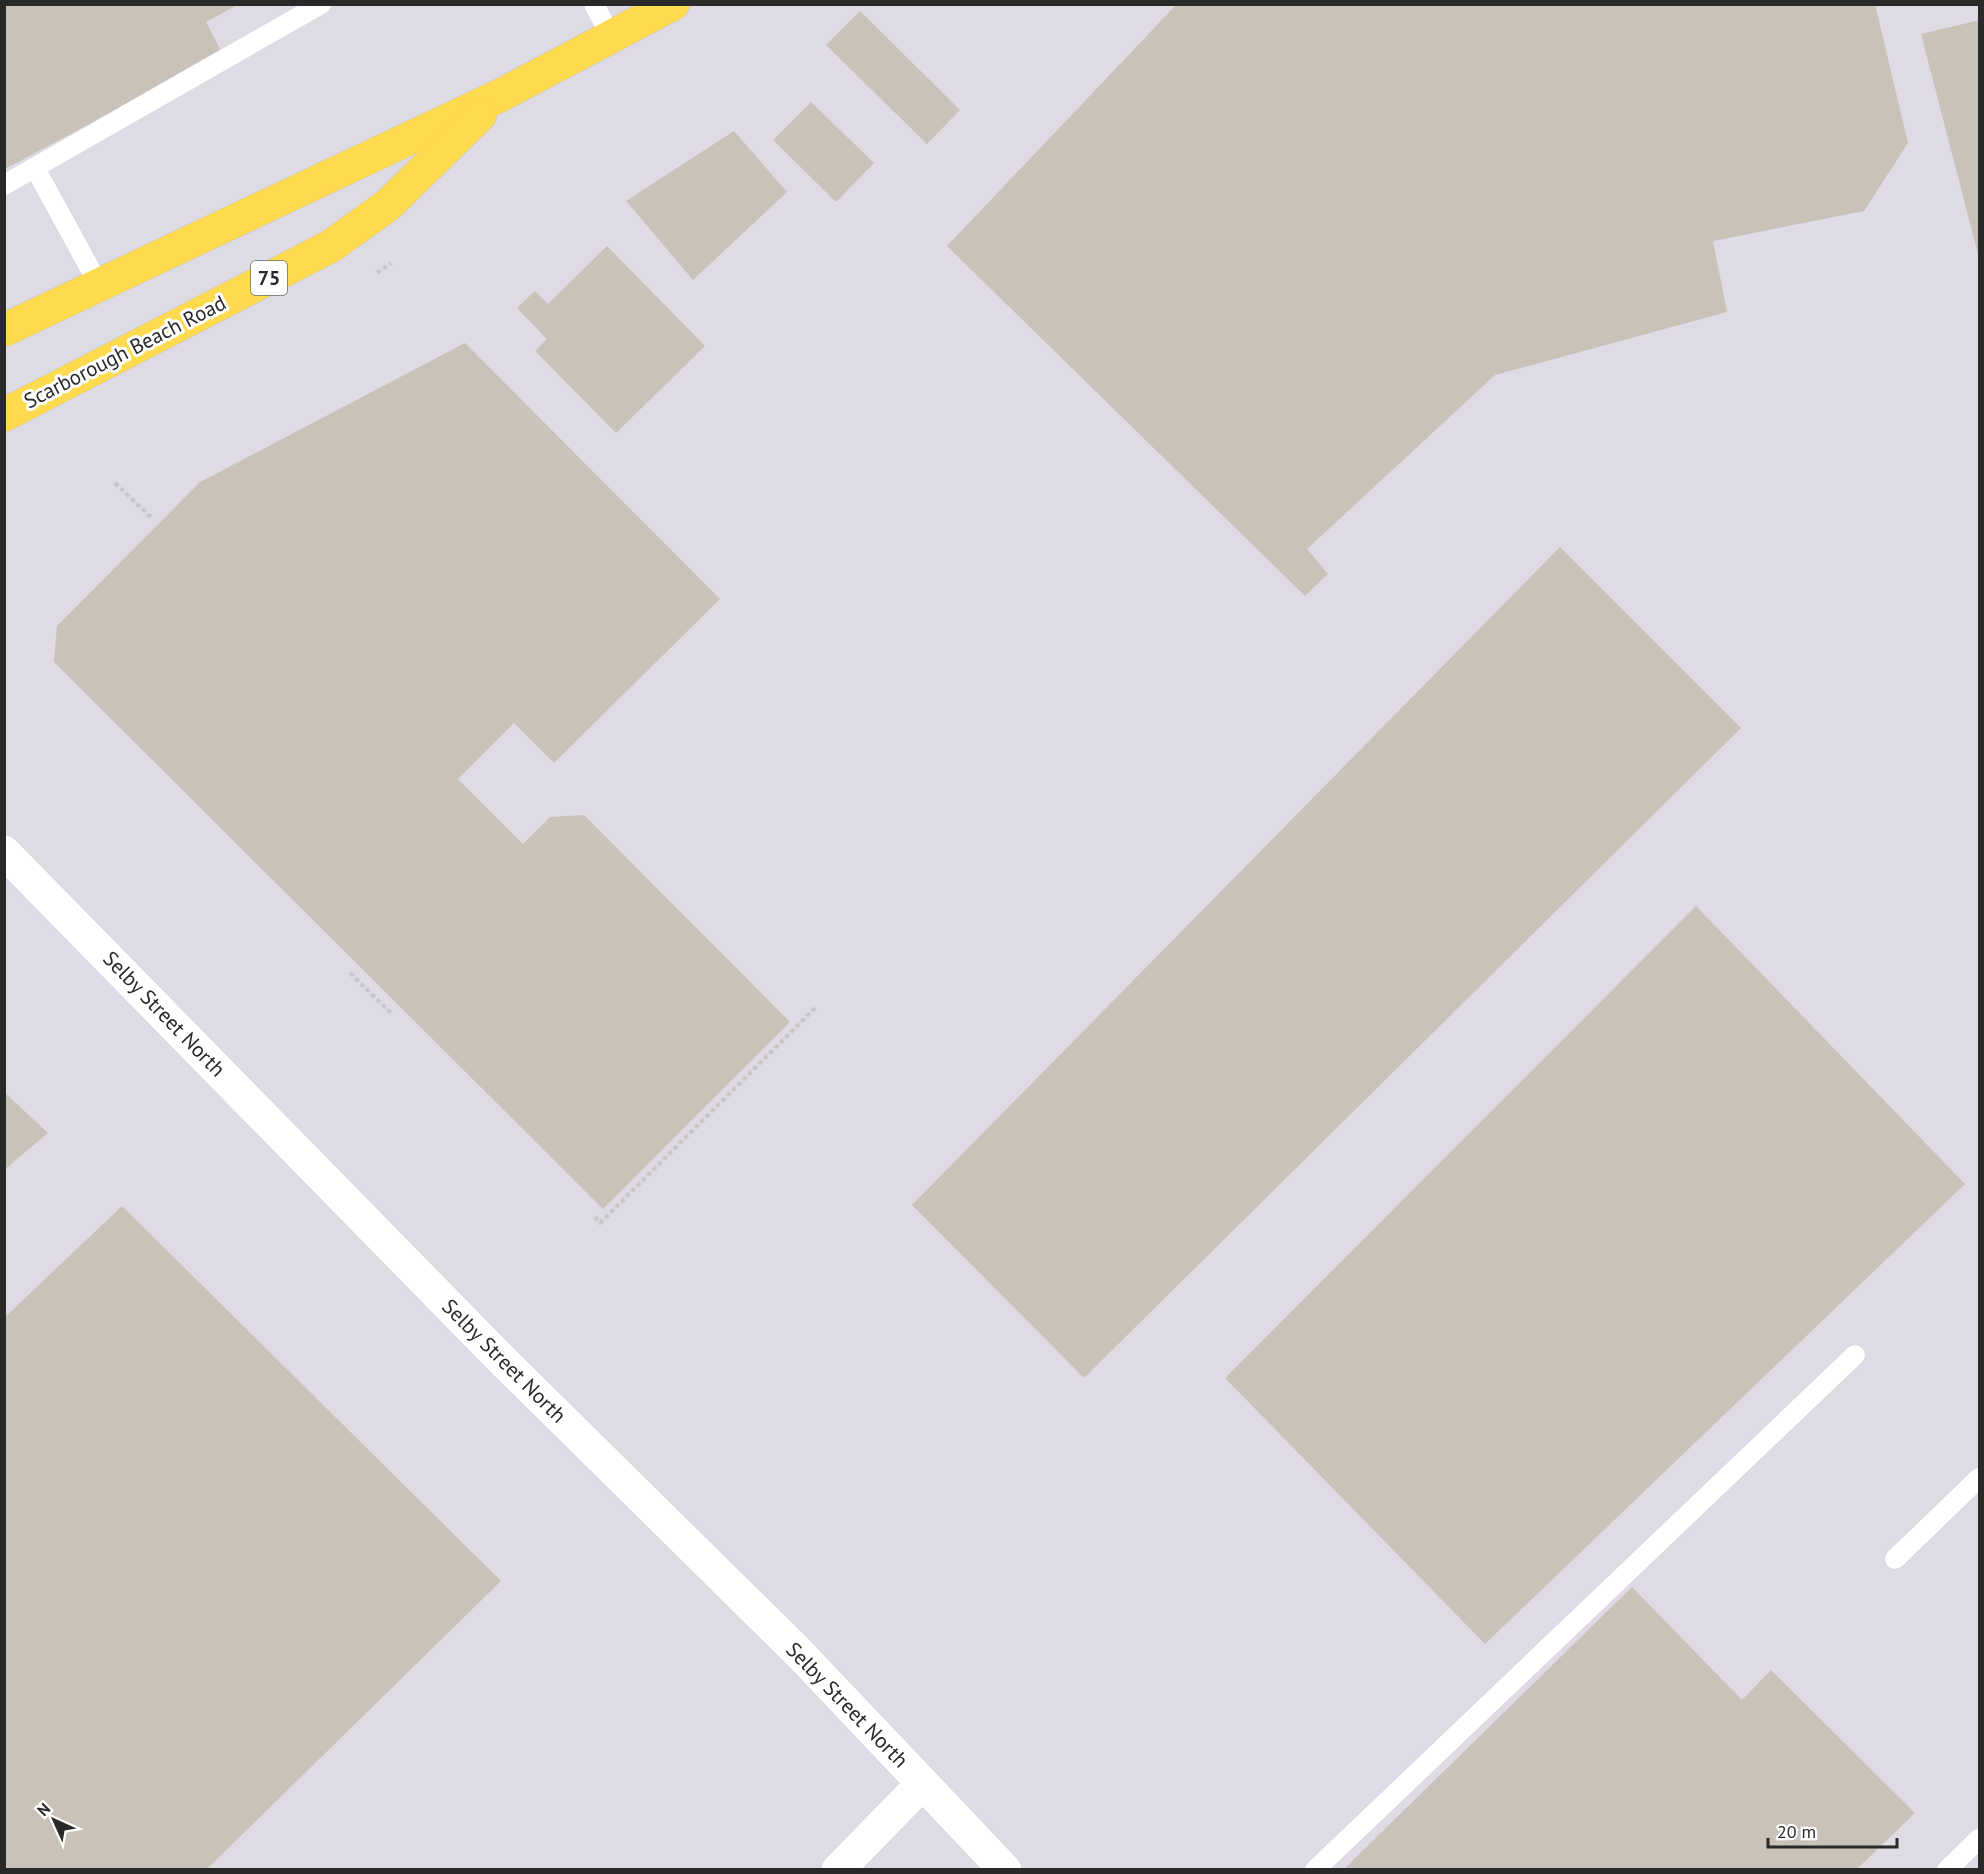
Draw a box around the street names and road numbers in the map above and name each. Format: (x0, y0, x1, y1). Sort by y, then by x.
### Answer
road number: 75 (251, 261, 287, 295)
street label: Scarborough Beach Road (19, 289, 230, 414)
street label: Selby Street North (97, 945, 231, 1082)
street label: Selby Street North (437, 1293, 572, 1428)
street label: Selby Street North (780, 1636, 914, 1773)

